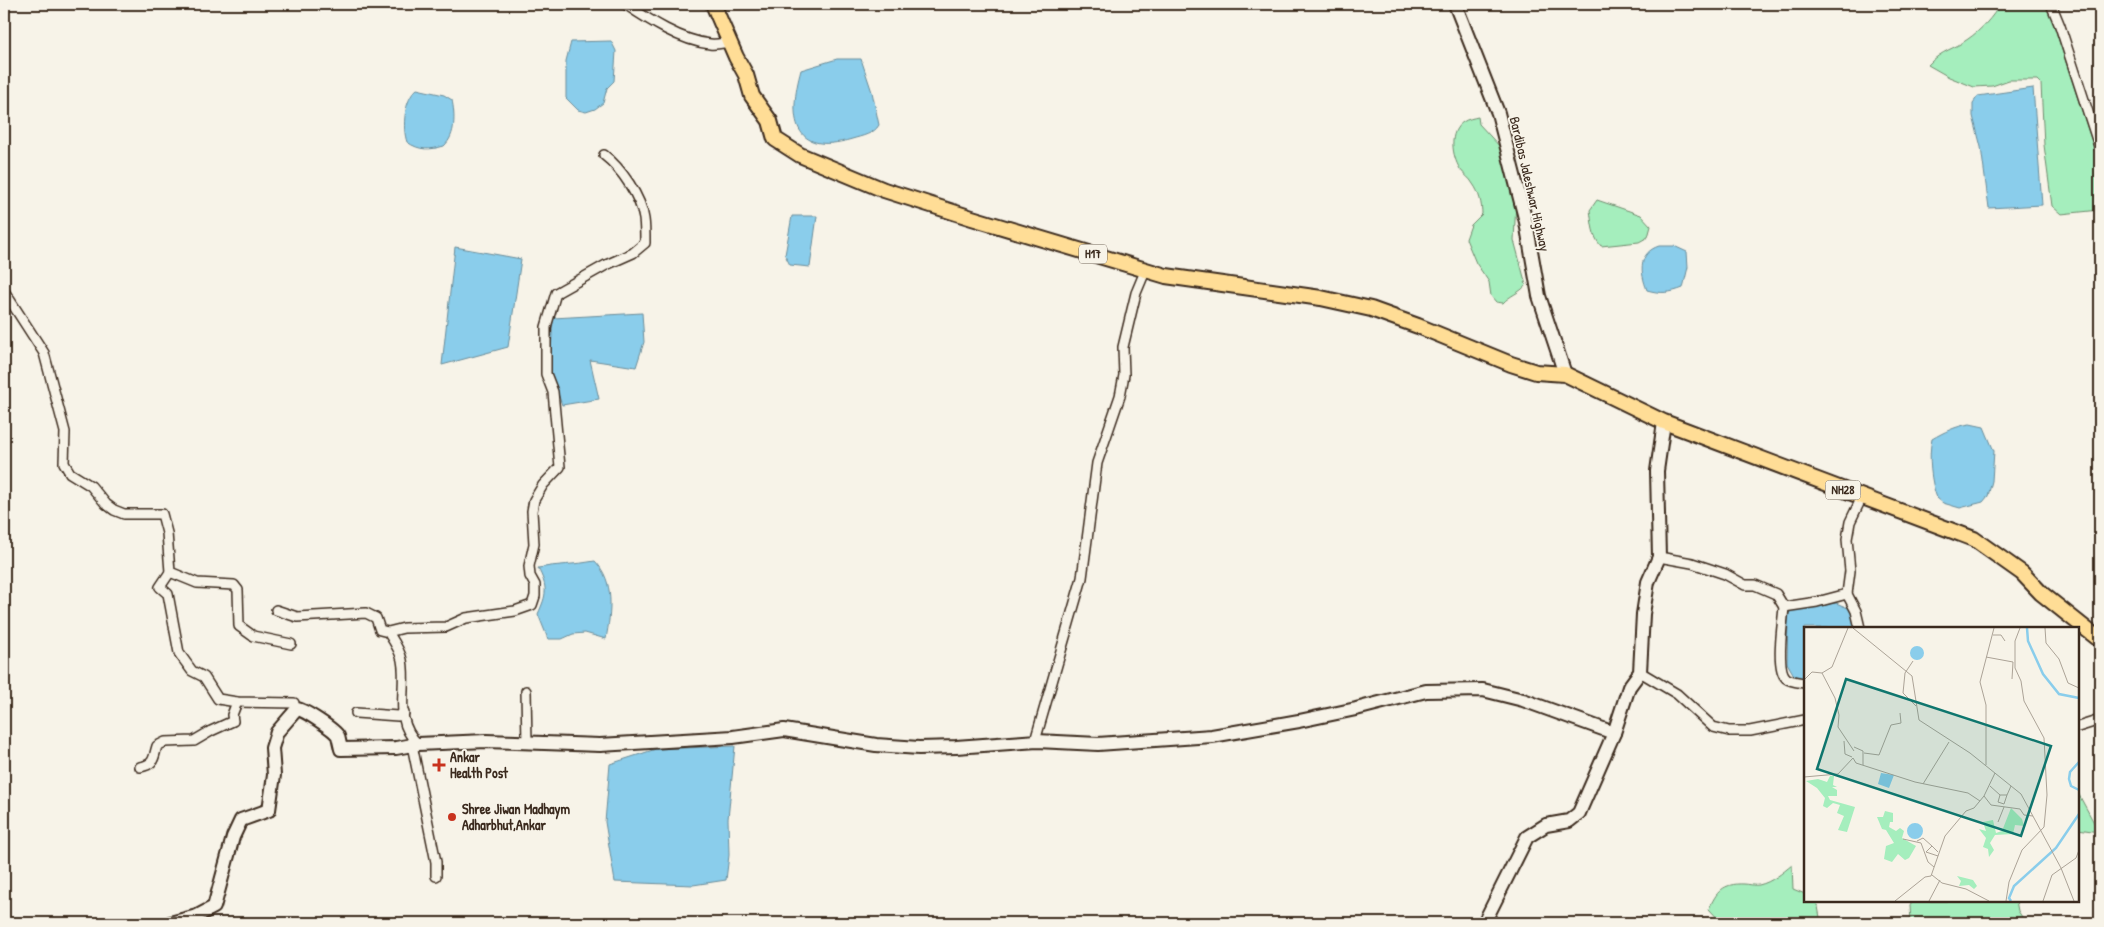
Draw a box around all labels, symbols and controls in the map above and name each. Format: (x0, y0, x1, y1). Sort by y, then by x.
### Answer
street label: Bardibas Jaleshwar Highway (1505, 115, 1555, 254)
road number: H17 (1079, 244, 1107, 264)
road number: NH28 (1826, 480, 1860, 500)
inset map (1804, 627, 2079, 902)
place label: Ankar Health Post (450, 747, 509, 782)
marker: Ankar Health Post (432, 758, 446, 772)
place label: Shree Jiwan Madhaym Adharbhut,Ankar (462, 799, 570, 834)
marker: Shree Jiwan Madhaym Adharbhut,Ankar (446, 811, 458, 823)

